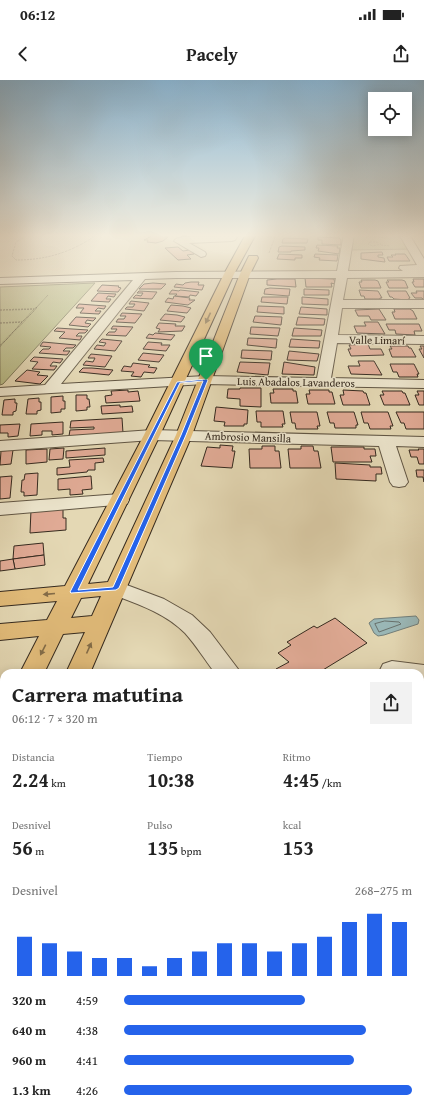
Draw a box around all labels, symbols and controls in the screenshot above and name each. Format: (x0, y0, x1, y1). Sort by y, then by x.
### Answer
text: 06:12 (20, 4, 55, 25)
text: Pacely (186, 41, 238, 68)
icon: back (12, 43, 34, 65)
icon: share (390, 43, 412, 65)
map controls (368, 92, 412, 136)
button: locate (368, 92, 412, 136)
one-way arrow (205, 313, 211, 324)
street label: Valle Limarí (349, 332, 406, 349)
pin (189, 339, 223, 380)
icon: arrive (195, 345, 217, 367)
street label: Luis Abadalos Lavanderos (237, 373, 355, 391)
street label: Ambrosio Mansilla (205, 428, 292, 447)
one-way arrow (43, 591, 55, 598)
one-way arrow (86, 642, 92, 654)
one-way arrow (40, 644, 46, 656)
text: Carrera matutina (12, 678, 183, 710)
button: share (370, 682, 412, 724)
text: 06:12 · 7 × 320 m (12, 709, 98, 728)
text: Distancia (12, 749, 55, 765)
text: Tiempo (147, 749, 182, 765)
text: Ritmo (283, 749, 311, 765)
text: 2.24 (12, 765, 49, 794)
text: 10:38 (147, 765, 194, 794)
text: 4:45 (283, 765, 319, 794)
text: km (49, 775, 66, 791)
text: /km (319, 775, 342, 791)
text: Desnivel (12, 817, 51, 833)
text: Pulso (147, 817, 172, 833)
text: kcal (283, 817, 301, 833)
text: 56 (12, 833, 33, 862)
text: 135 (147, 833, 178, 862)
text: 153 (283, 833, 314, 862)
text: m (33, 843, 44, 859)
text: bpm (178, 843, 201, 859)
text: Desnivel (12, 881, 58, 900)
text: 268–275 m (355, 881, 412, 900)
text: 320 m (12, 991, 46, 1010)
text: 4:59 (76, 991, 98, 1010)
text: 640 m (12, 1021, 46, 1040)
text: 4:38 (76, 1021, 98, 1040)
text: 960 m (12, 1051, 46, 1070)
text: 4:41 (76, 1051, 98, 1070)
text: 1.3 km (12, 1081, 51, 1100)
text: 4:26 (76, 1081, 98, 1100)

